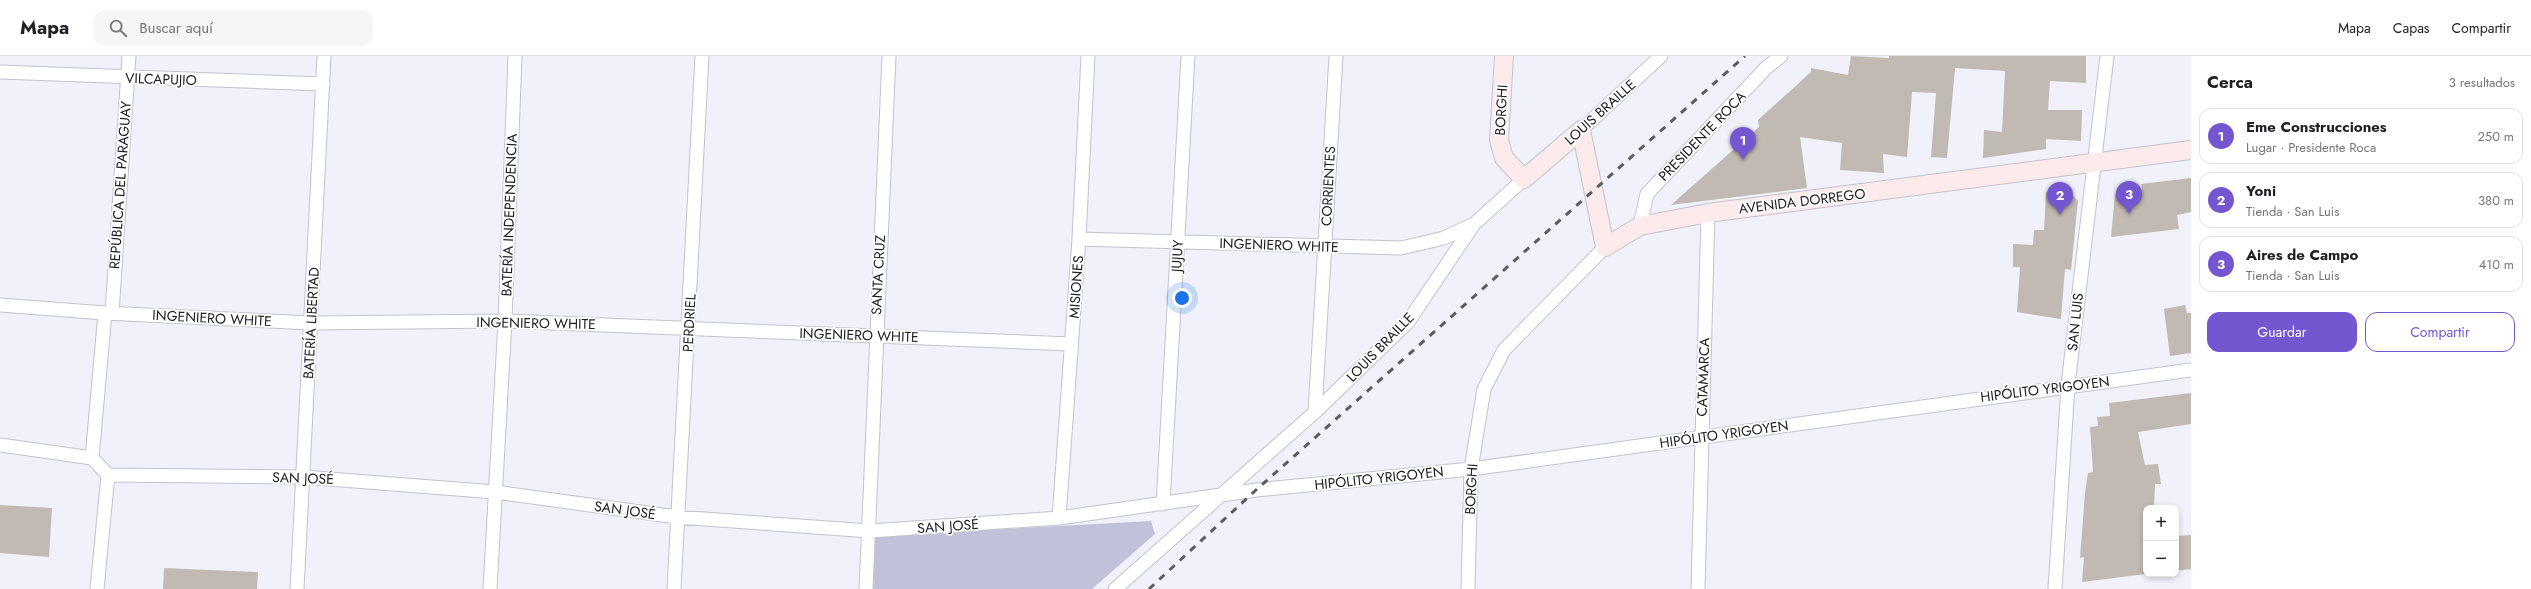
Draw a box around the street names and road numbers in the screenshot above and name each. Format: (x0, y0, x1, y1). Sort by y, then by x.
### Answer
street label: VILCAPUJIO (125, 68, 197, 90)
street label: LOUIS BRAILLE (1560, 75, 1640, 149)
street label: BORGHI (1490, 84, 1512, 136)
street label: PRESIDENTE ROCA (1654, 86, 1751, 186)
street label: REPÚBLICA DEL PARAGUAY (104, 100, 136, 270)
street label: BATERÍA INDEPENDENCIA (496, 133, 522, 297)
street label: CORRIENTES (1316, 145, 1340, 227)
street label: AVENIDA DORREGO (1738, 183, 1866, 219)
street label: INGENIERO WHITE (1219, 233, 1339, 257)
street label: SANTA CRUZ (866, 234, 890, 316)
street label: JUJUY (1166, 239, 1188, 275)
street label: MISIONES (1064, 254, 1088, 319)
street label: BATERÍA LIBERTAD (298, 267, 324, 379)
street label: SAN LUIS (2062, 292, 2088, 352)
street label: PERDRIEL (677, 293, 701, 352)
street label: INGENIERO WHITE (152, 305, 272, 331)
street label: LOUIS BRAILLE (1342, 308, 1418, 386)
street label: INGENIERO WHITE (476, 312, 596, 334)
street label: INGENIERO WHITE (799, 323, 919, 347)
street label: CATAMARCA (1692, 336, 1714, 417)
street label: HIPÓLITO YRIGOYEN (1979, 371, 2111, 407)
street label: HIPÓLITO YRIGOYEN (1658, 415, 1790, 453)
street label: HIPÓLITO YRIGOYEN (1313, 461, 1445, 495)
street label: BORGHI (1460, 463, 1482, 515)
street label: SAN JOSÉ (272, 467, 334, 489)
street label: SAN JOSÉ (593, 496, 657, 524)
street label: SAN JOSÉ (916, 514, 980, 538)

